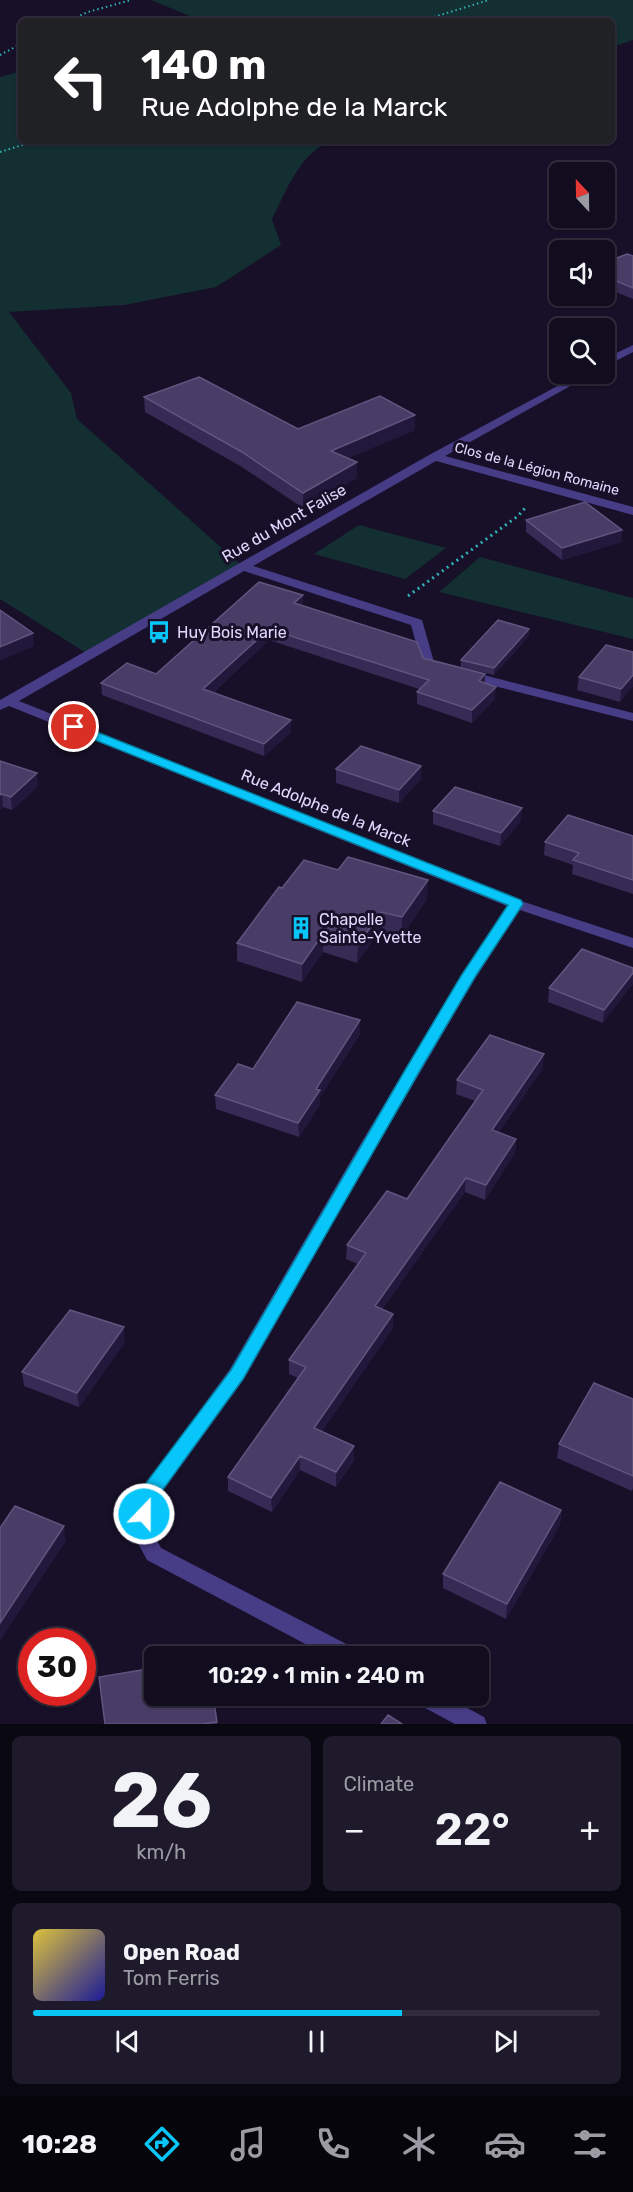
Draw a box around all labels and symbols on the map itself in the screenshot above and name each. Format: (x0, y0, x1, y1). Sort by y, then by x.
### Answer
north arrow (549, 162, 615, 228)
street label: Clos de la Légion Romaine (453, 439, 621, 499)
street label: Rue du Mont Falise (218, 480, 350, 566)
bus stop icon: Huy Bois Marie (146, 619, 172, 645)
place label: Huy Bois Marie (177, 623, 287, 642)
pin (48, 701, 99, 752)
street label: Rue Adolphe de la Marck (238, 765, 414, 851)
place label: Chapelle Sainte-Yvette (319, 910, 422, 947)
building icon: Chapelle Sainte-Yvette (288, 915, 314, 941)
position arrow (112, 1482, 176, 1546)
speed limit sign: 30 (18, 1628, 96, 1706)

